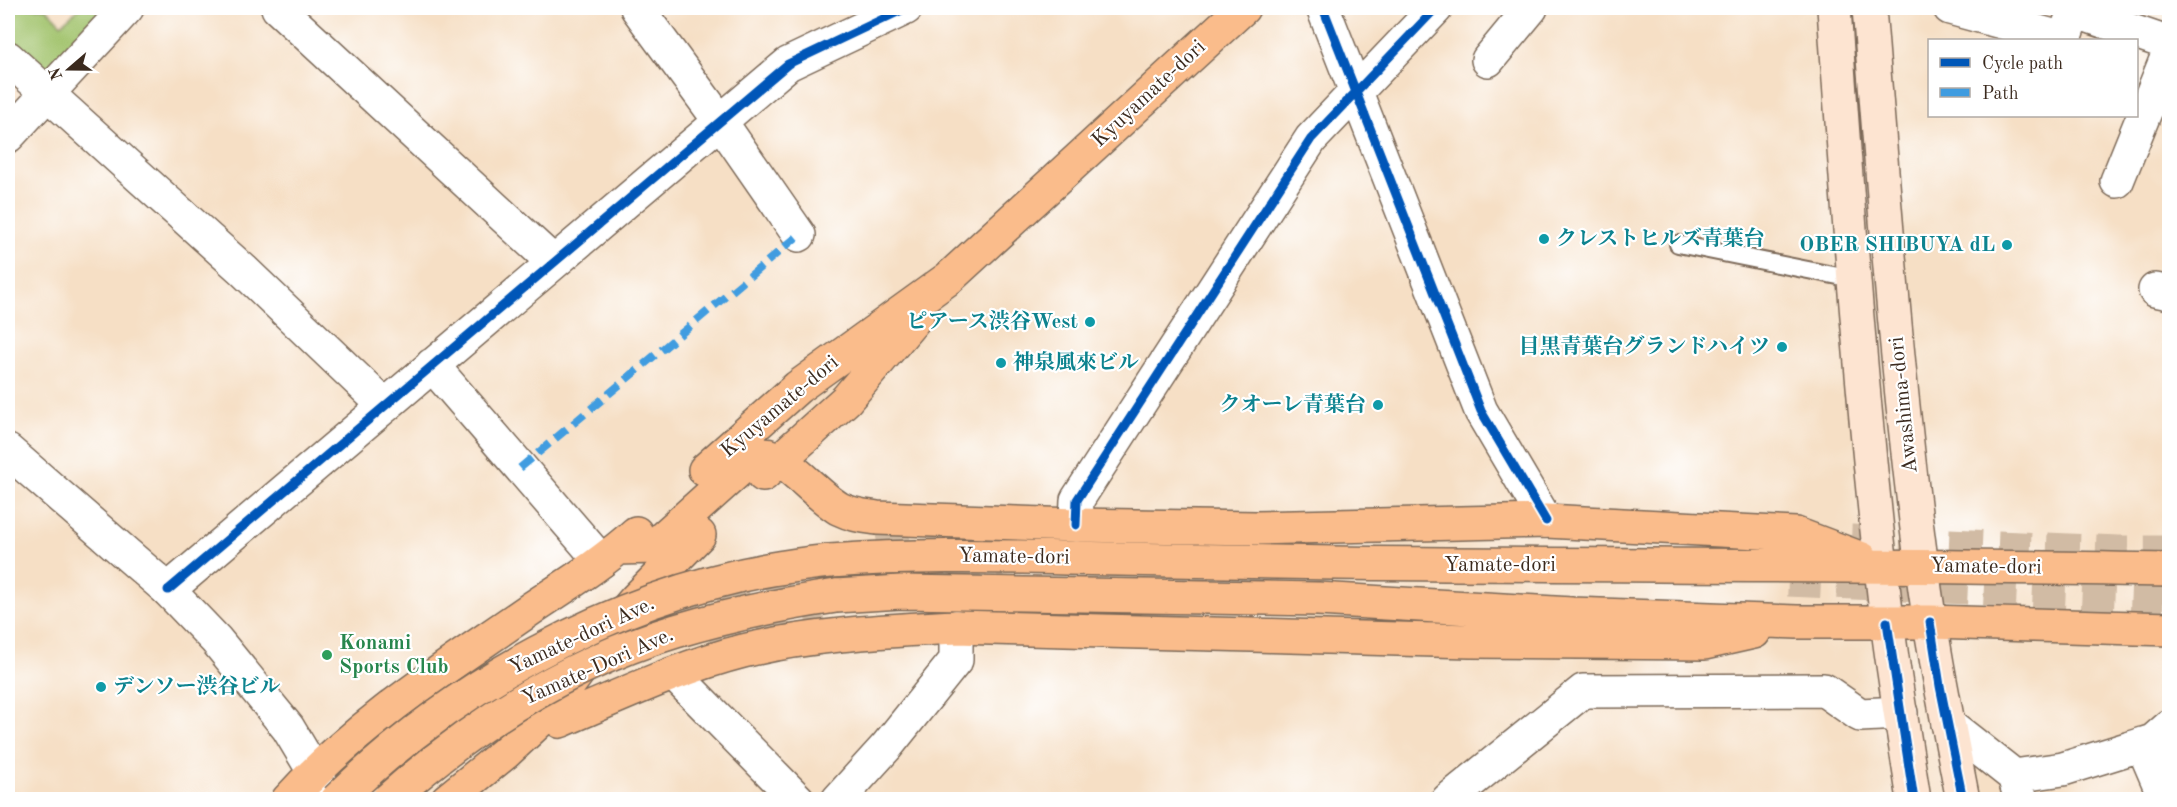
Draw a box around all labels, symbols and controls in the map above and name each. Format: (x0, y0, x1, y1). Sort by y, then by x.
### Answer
street label: Kyuyamate-dori (1088, 36, 1210, 152)
north arrow (39, 39, 99, 99)
legend (1928, 39, 2138, 117)
text: Cycle path (1982, 55, 2063, 73)
text: N (47, 64, 66, 82)
text: Path (1982, 85, 2019, 103)
place label: クレストヒルズ青葉台 (1556, 227, 1765, 250)
marker: クレストヒルズ青葉台 (1537, 232, 1551, 246)
place label: OBER SHIBUYA dL (1799, 235, 1995, 256)
marker: OBER SHIBUYA dL (2000, 238, 2014, 252)
place label: ピアース渋谷West (907, 309, 1078, 333)
marker: ピアース渋谷West (1083, 315, 1097, 329)
place label: 目黒青葉台グランドハイツ (1518, 335, 1770, 358)
street label: Awashima-dori (1886, 336, 1922, 474)
marker: 目黒青葉台グランドハイツ (1775, 340, 1789, 354)
place label: 神泉風來ビル (1013, 351, 1139, 374)
street label: Kyuyamate-dori (717, 352, 843, 462)
marker: 神泉風來ビル (994, 356, 1008, 370)
place label: クオーレ青葉台 (1219, 393, 1366, 416)
marker: クオーレ青葉台 (1371, 398, 1385, 412)
street label: Yamate-dori (958, 546, 1070, 568)
street label: Yamate-dori (1444, 555, 1556, 576)
street label: Yamate-dori (1930, 556, 2042, 578)
street label: Yamate-dori Ave. (506, 593, 658, 679)
street label: Yamate-Dori Ave. (519, 624, 677, 710)
place label: Konami Sports Club (339, 633, 449, 678)
marker: Konami Sports Club (320, 648, 334, 662)
place label: デンソー渋谷ビル (113, 674, 281, 698)
marker: デンソー渋谷ビル (94, 680, 108, 694)

